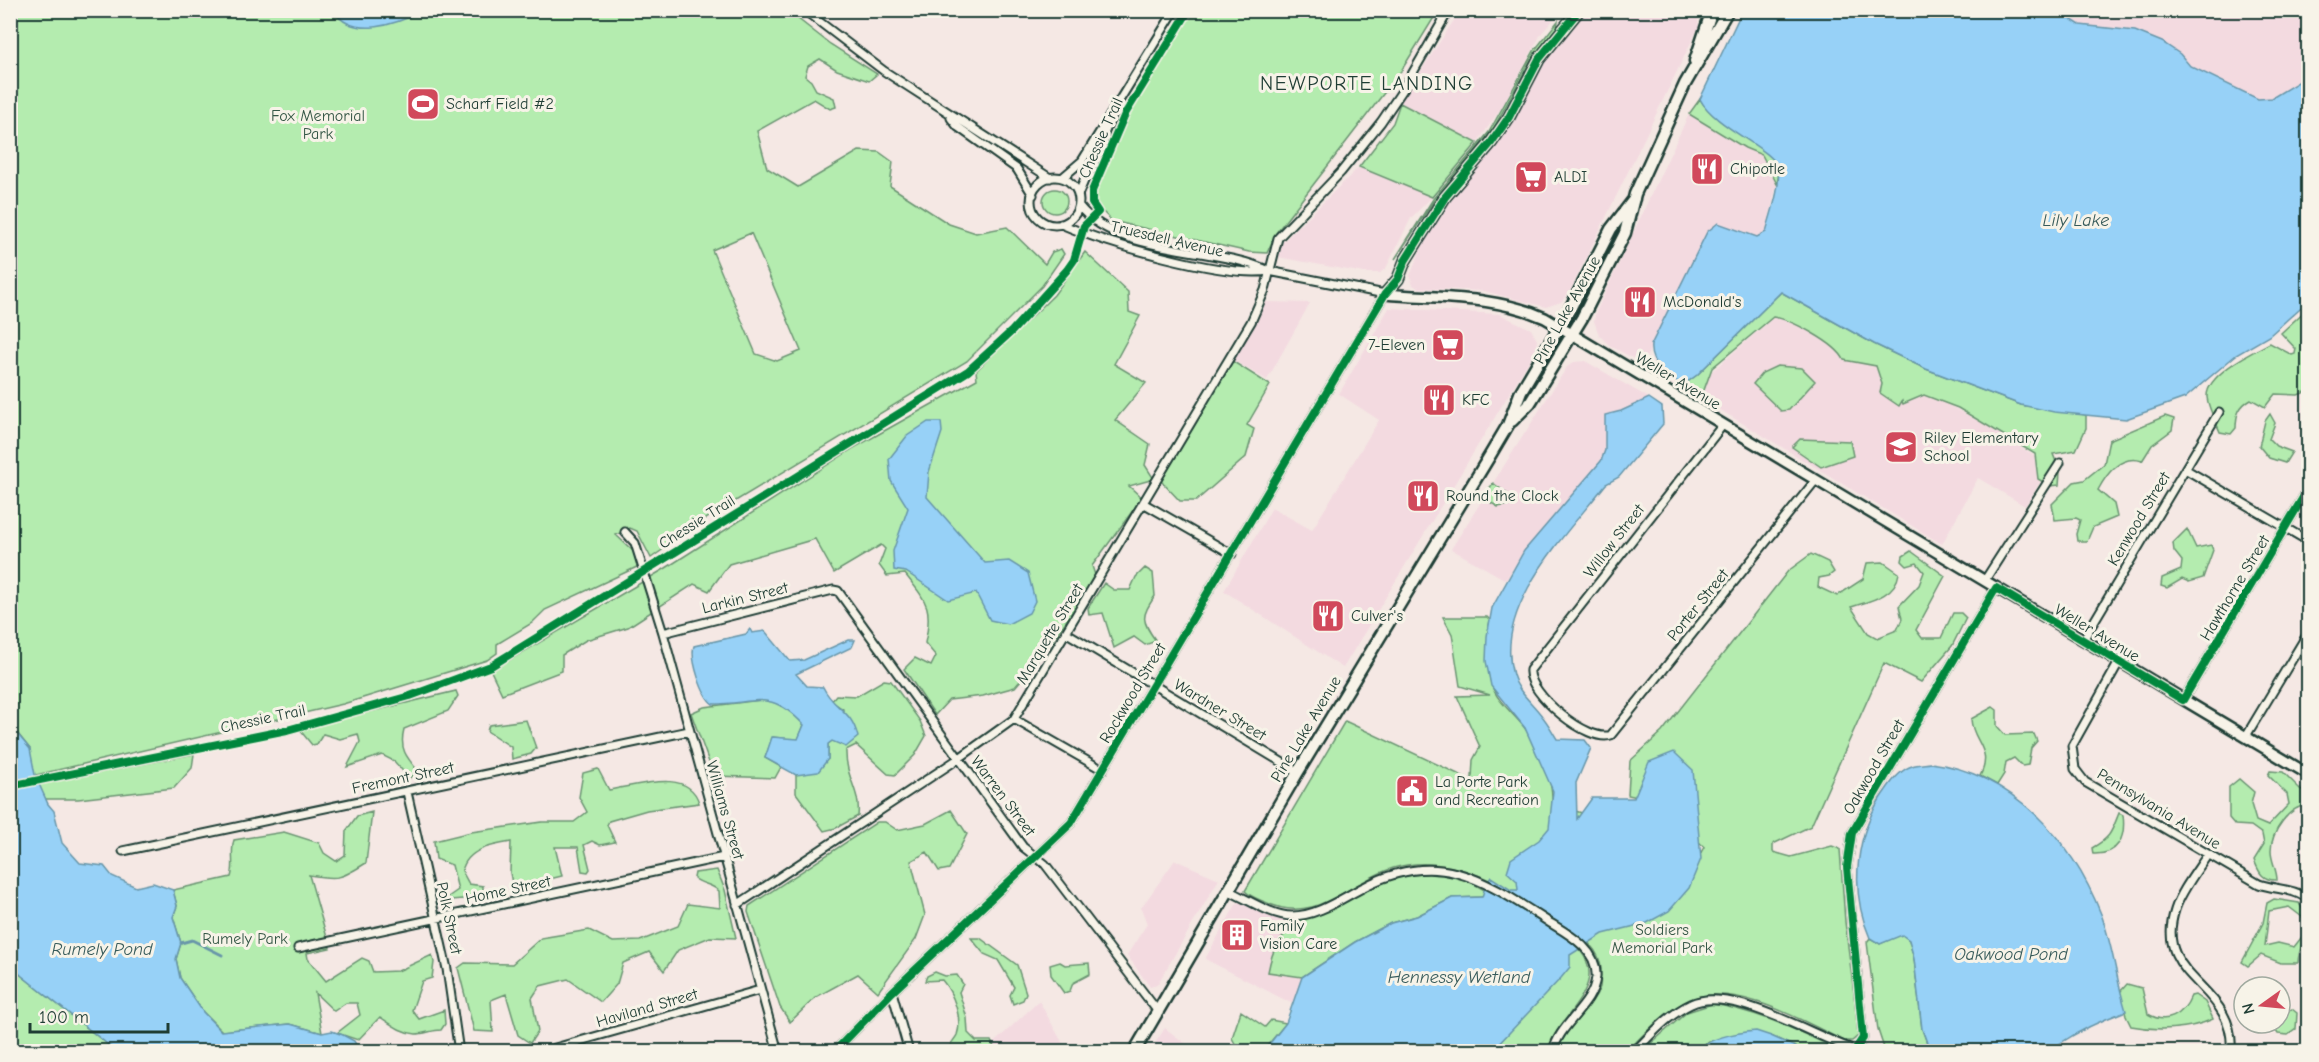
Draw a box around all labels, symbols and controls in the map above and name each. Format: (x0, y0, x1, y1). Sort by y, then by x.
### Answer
district label: NEWPORTE LANDING (1260, 72, 1474, 95)
sports icon: Scharf Field #2 (405, 86, 441, 122)
place label: Scharf Field #2 (446, 95, 554, 113)
street label: Chessie Trail (1075, 95, 1127, 181)
park label: Fox Memorial Park (271, 107, 365, 143)
restaurant icon: Chipotle (1689, 151, 1725, 187)
supermarket icon: ALDI (1513, 159, 1549, 195)
place label: Chipotle (1730, 160, 1785, 178)
place label: ALDI (1554, 168, 1587, 186)
water label: Lily Lake (2043, 210, 2109, 231)
street label: Truesdell Avenue (1109, 217, 1225, 261)
street label: Pine Lake Avenue (1530, 253, 1604, 367)
restaurant icon: McDonald's (1622, 284, 1658, 320)
place label: McDonald's (1663, 293, 1742, 311)
supermarket icon: 7-Eleven (1430, 327, 1466, 363)
place label: 7-Eleven (1368, 336, 1425, 354)
street label: Weller Avenue (1632, 348, 1724, 414)
restaurant icon: KFC (1421, 382, 1457, 418)
place label: KFC (1462, 391, 1490, 409)
school or university icon: Riley Elementary School (1883, 429, 1919, 465)
place label: Riley Elementary School (1924, 429, 2039, 465)
street label: Kenwood Street (2104, 469, 2174, 569)
restaurant icon: Round the Clock (1405, 478, 1441, 514)
place label: Round the Clock (1446, 487, 1559, 505)
street label: Chessie Trail (656, 491, 738, 553)
street label: Willow Street (1580, 501, 1648, 581)
street label: Hawthorne Street (2196, 532, 2274, 644)
street label: Porter Street (1664, 565, 1733, 644)
street label: Larkin Street (700, 579, 790, 617)
street label: Marquette Street (1013, 580, 1087, 688)
restaurant icon: Culver's (1310, 598, 1346, 634)
street label: Weller Avenue (2051, 600, 2143, 666)
place label: Culver's (1351, 607, 1403, 625)
street label: Rockwood Street (1096, 639, 1170, 746)
street label: Pine Lake Avenue (1267, 673, 1345, 785)
street label: Wardner Street (1171, 675, 1270, 745)
street label: Chessie Trail (219, 701, 307, 737)
street label: Oakwood Street (1840, 716, 1909, 818)
street label: Warren Street (967, 752, 1039, 840)
street label: Fremont Street (350, 758, 456, 798)
street label: Williams Street (702, 759, 748, 862)
street label: Pennsylvania Avenue (2094, 765, 2224, 853)
public building icon: La Porte Park and Recreation (1394, 773, 1430, 809)
place label: La Porte Park and Recreation (1435, 773, 1539, 809)
street label: Home Street (464, 872, 553, 908)
street label: Polk Street (433, 880, 466, 956)
building icon: Family Vision Care (1219, 917, 1255, 953)
place label: Family Vision Care (1260, 917, 1337, 953)
park label: Soldiers Memorial Park (1612, 921, 1713, 957)
park label: Rumely Park (202, 930, 288, 948)
water label: Rumely Pond (51, 939, 153, 960)
water label: Oakwood Pond (1954, 944, 2068, 965)
water label: Hennessy Wetland (1388, 967, 1531, 988)
north arrow (2232, 975, 2292, 1035)
street label: Haviland Street (594, 985, 700, 1031)
scale bar (30, 996, 168, 1034)
text: N (2238, 1001, 2259, 1016)
text: 100 m (39, 1007, 89, 1028)

